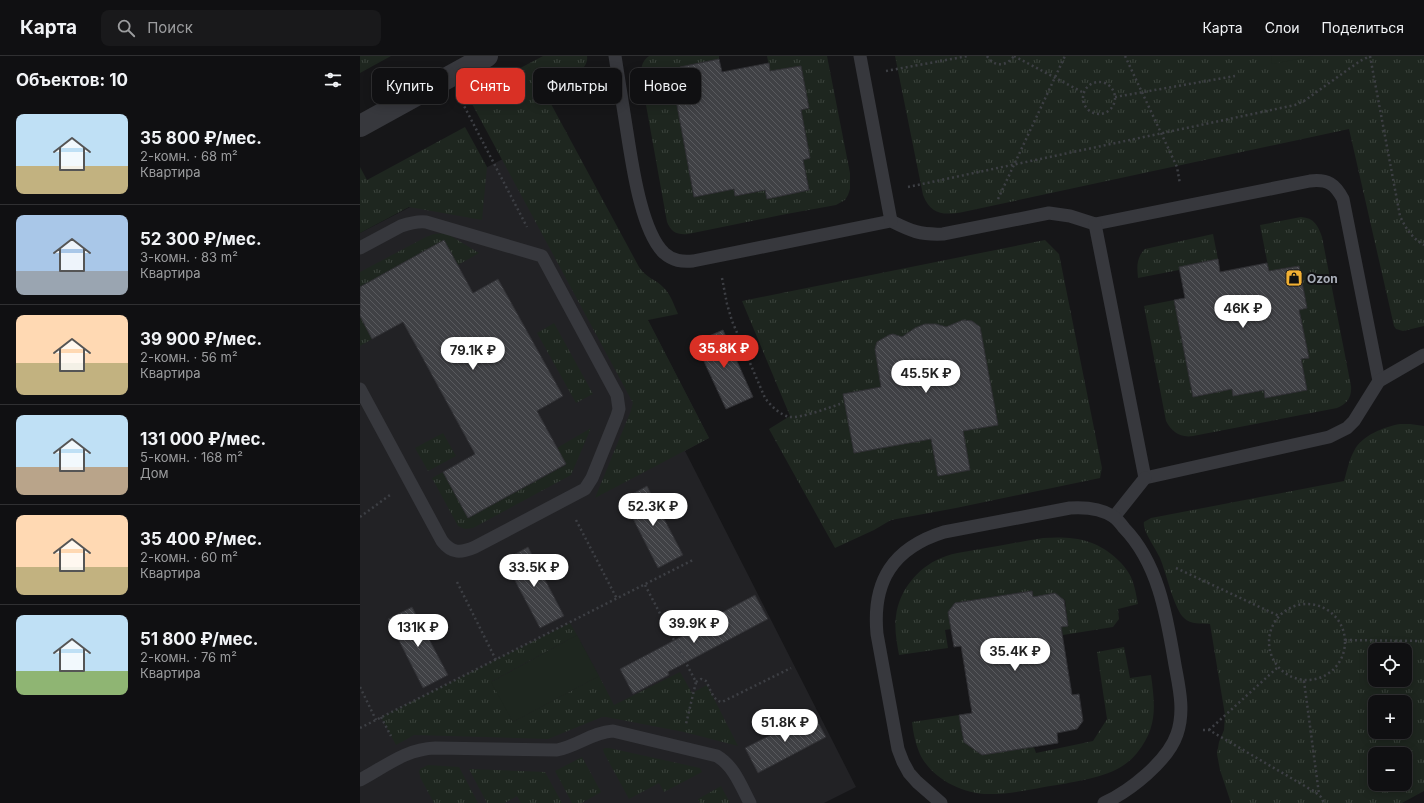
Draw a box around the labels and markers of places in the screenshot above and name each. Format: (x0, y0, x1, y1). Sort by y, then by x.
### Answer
shop icon: Ozon (1284, 268, 1304, 288)
place label: Ozon (1307, 271, 1338, 286)
pin: 46K ₽ (1215, 295, 1271, 329)
pin: 35.8K ₽ (687, 335, 761, 369)
pin: 79.1K ₽ (436, 337, 510, 371)
pin: 45.5K ₽ (889, 360, 963, 394)
pin: 52.3K ₽ (616, 493, 690, 527)
pin: 33.5K ₽ (497, 554, 571, 588)
pin: 39.9K ₽ (657, 610, 731, 644)
pin: 131K ₽ (385, 614, 451, 648)
pin: 35.4K ₽ (978, 638, 1052, 672)
pin: 51.8K ₽ (748, 709, 822, 743)

